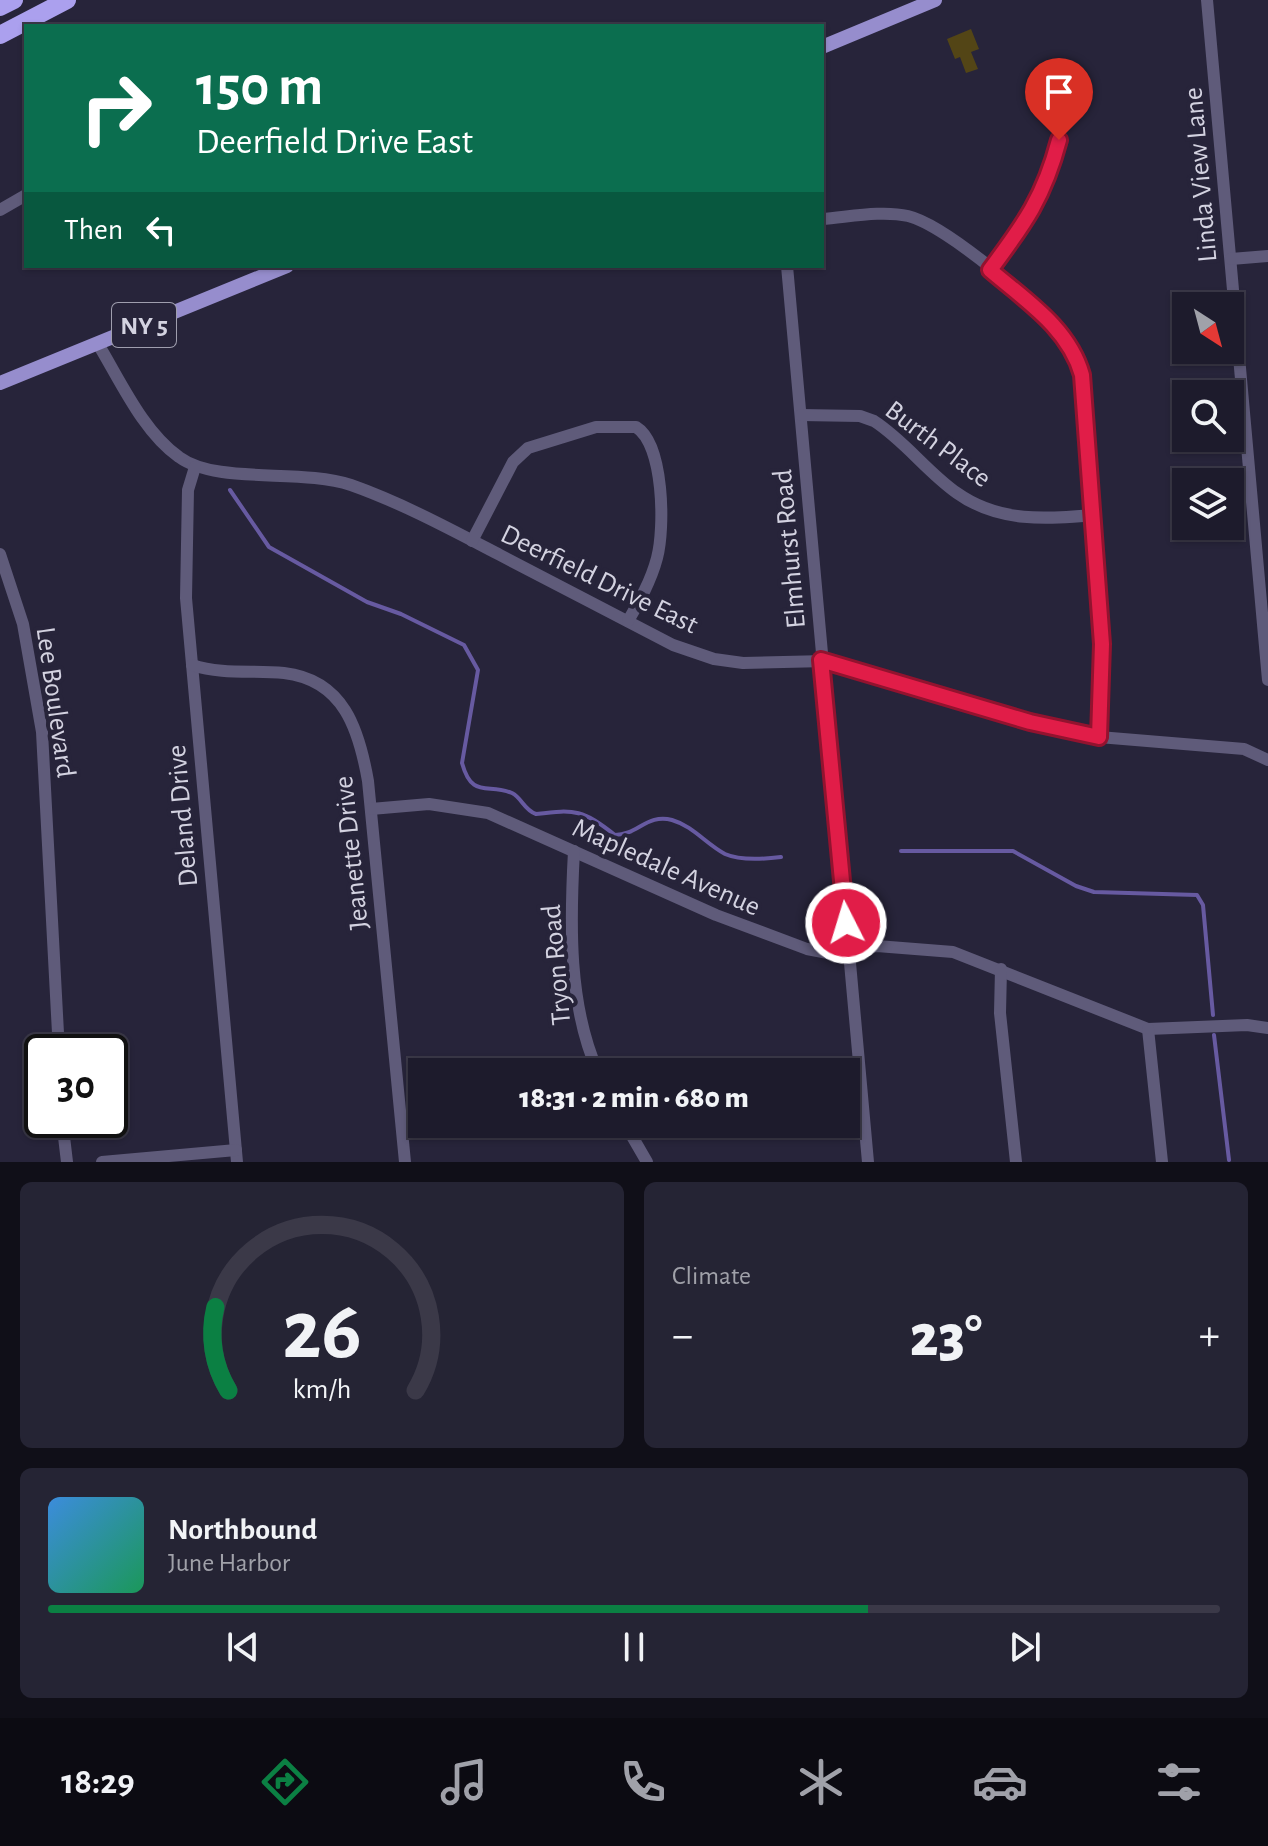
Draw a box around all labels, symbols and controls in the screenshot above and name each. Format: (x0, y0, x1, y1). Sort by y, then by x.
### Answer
icon: right (64, 56, 168, 160)
pin (1025, 58, 1093, 140)
text: 150 m (196, 59, 323, 115)
icon: arrive (1037, 70, 1081, 114)
street label: Linda View Lane (1179, 86, 1223, 263)
text: Deerfield Drive East (196, 124, 473, 160)
icon: left (139, 208, 183, 252)
text: Then (64, 215, 123, 245)
north arrow (1172, 292, 1244, 364)
map controls (1172, 292, 1244, 540)
road number: NY 5 (112, 303, 176, 347)
button: search (1172, 380, 1244, 452)
street label: Burth Place (880, 396, 996, 493)
street label: Elmhurst Road (769, 468, 811, 630)
button: layers (1172, 468, 1244, 540)
street label: Deerfield Drive East (496, 520, 702, 640)
street label: Lee Boulevard (31, 625, 79, 779)
street label: Deland Drive (163, 744, 203, 888)
street label: Jeanette Drive (330, 775, 374, 931)
street label: Mapledale Avenue (568, 814, 764, 922)
position arrow (804, 881, 888, 965)
street label: Tryon Road (538, 903, 576, 1026)
speed limit sign: 30 (24, 1034, 128, 1138)
text: 18:31 · 2 min · 680 m (519, 1083, 749, 1113)
text: Climate (672, 1263, 751, 1289)
text: 26 (282, 1290, 362, 1374)
text: 23° (910, 1307, 982, 1367)
text: − (672, 1314, 693, 1358)
text: + (1199, 1314, 1220, 1358)
text: km/h (293, 1375, 351, 1404)
text: Northbound (168, 1515, 317, 1545)
text: June Harbor (168, 1550, 290, 1576)
icon: previous (221, 1625, 265, 1669)
icon: pause (612, 1625, 656, 1669)
icon: next (1003, 1625, 1047, 1669)
icon: directions (257, 1754, 313, 1810)
icon: music (436, 1754, 492, 1810)
icon: phone (615, 1754, 671, 1810)
icon: climate (793, 1754, 849, 1810)
icon: car (972, 1754, 1028, 1810)
icon: filters (1151, 1754, 1207, 1810)
text: 18:29 (61, 1764, 135, 1800)

